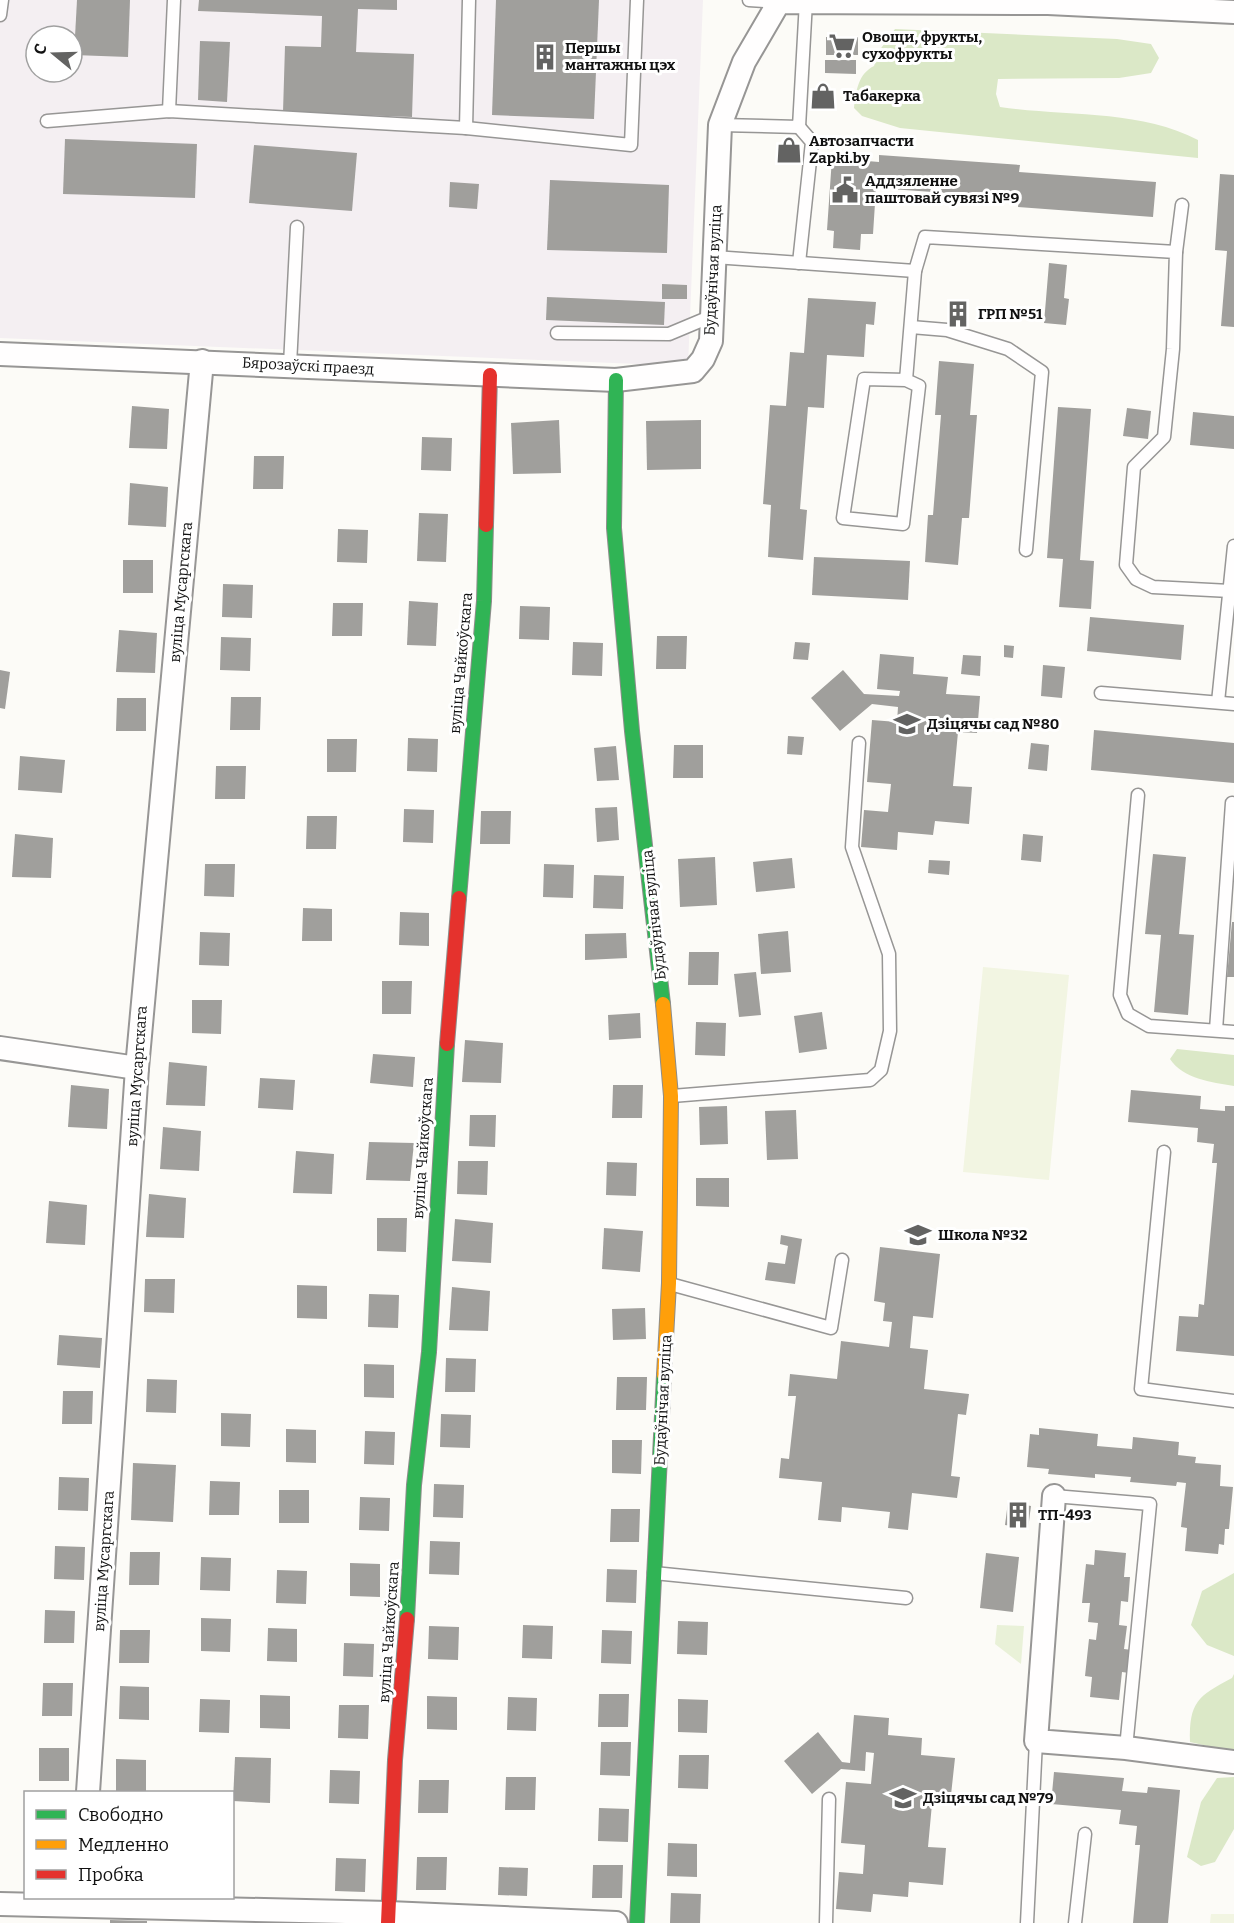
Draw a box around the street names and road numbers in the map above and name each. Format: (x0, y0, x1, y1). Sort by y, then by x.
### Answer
street label: Будаўнічая вуліца (701, 204, 725, 336)
street label: Бярозаўскі праезд (241, 354, 375, 378)
street label: вуліца Мусаргскага (166, 521, 196, 663)
street label: вуліца Чайкоўскага (446, 592, 476, 734)
street label: Будаўнічая вуліца (638, 849, 670, 981)
street label: вуліца Мусаргскага (123, 1005, 151, 1147)
street label: вуліца Чайкоўскага (409, 1077, 437, 1219)
street label: Будаўнічая вуліца (651, 1334, 675, 1466)
street label: вуліца Мусаргскага (90, 1490, 118, 1632)
street label: вуліца Чайкоўскага (375, 1561, 403, 1703)

